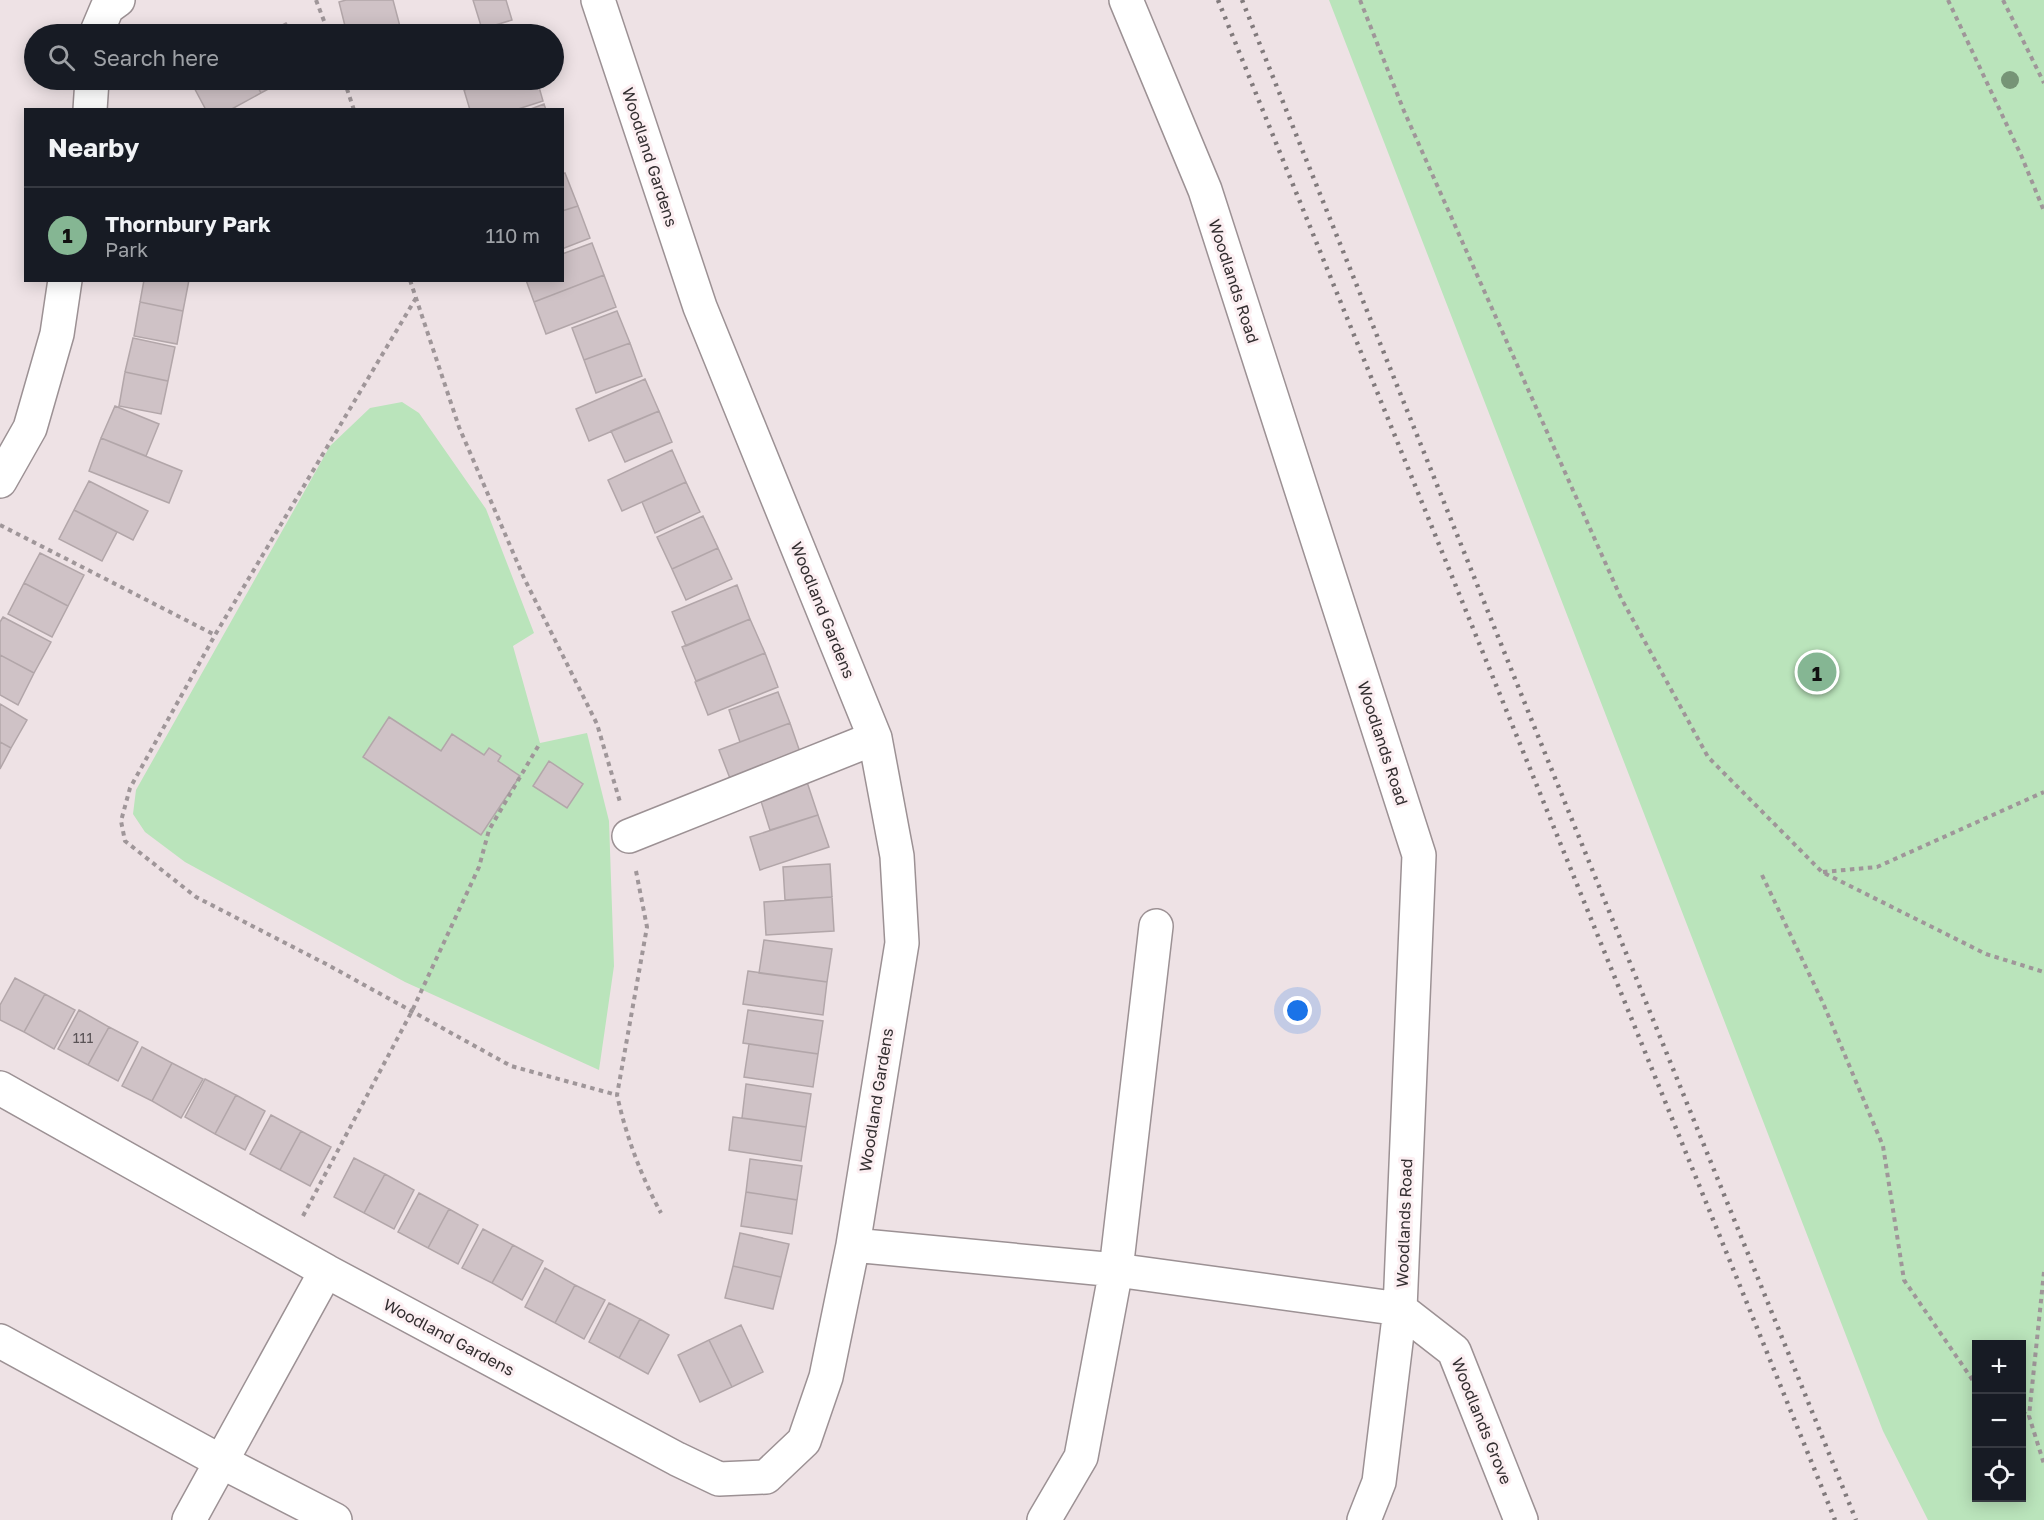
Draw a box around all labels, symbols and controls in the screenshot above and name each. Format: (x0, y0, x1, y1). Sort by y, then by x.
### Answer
search box (24, 24, 564, 90)
icon: search (45, 41, 78, 74)
text: Search here (93, 44, 219, 71)
street label: Woodland Gardens (618, 85, 682, 229)
text: Nearby (48, 132, 139, 163)
text: Thornbury Park (105, 210, 271, 237)
street label: Woodlands Road (1205, 216, 1263, 346)
text: 1 (62, 223, 73, 247)
text: 110 m (486, 223, 540, 247)
text: Park (105, 237, 148, 261)
street label: Woodland Gardens (786, 539, 860, 681)
pin: 1 (1798, 650, 1836, 694)
street label: Woodlands Road (1354, 678, 1412, 808)
your location (1283, 996, 1312, 1025)
street label: Woodland Gardens (855, 1027, 897, 1173)
house number: 111 (73, 1029, 93, 1046)
street label: Woodlands Road (1392, 1158, 1416, 1288)
street label: Woodland Gardens (380, 1294, 518, 1380)
map controls (1972, 1340, 2026, 1502)
button: + (1972, 1340, 2026, 1394)
street label: Woodlands Grove (1448, 1355, 1516, 1487)
button: − (1972, 1394, 2026, 1448)
button: locate (1972, 1448, 2026, 1502)

